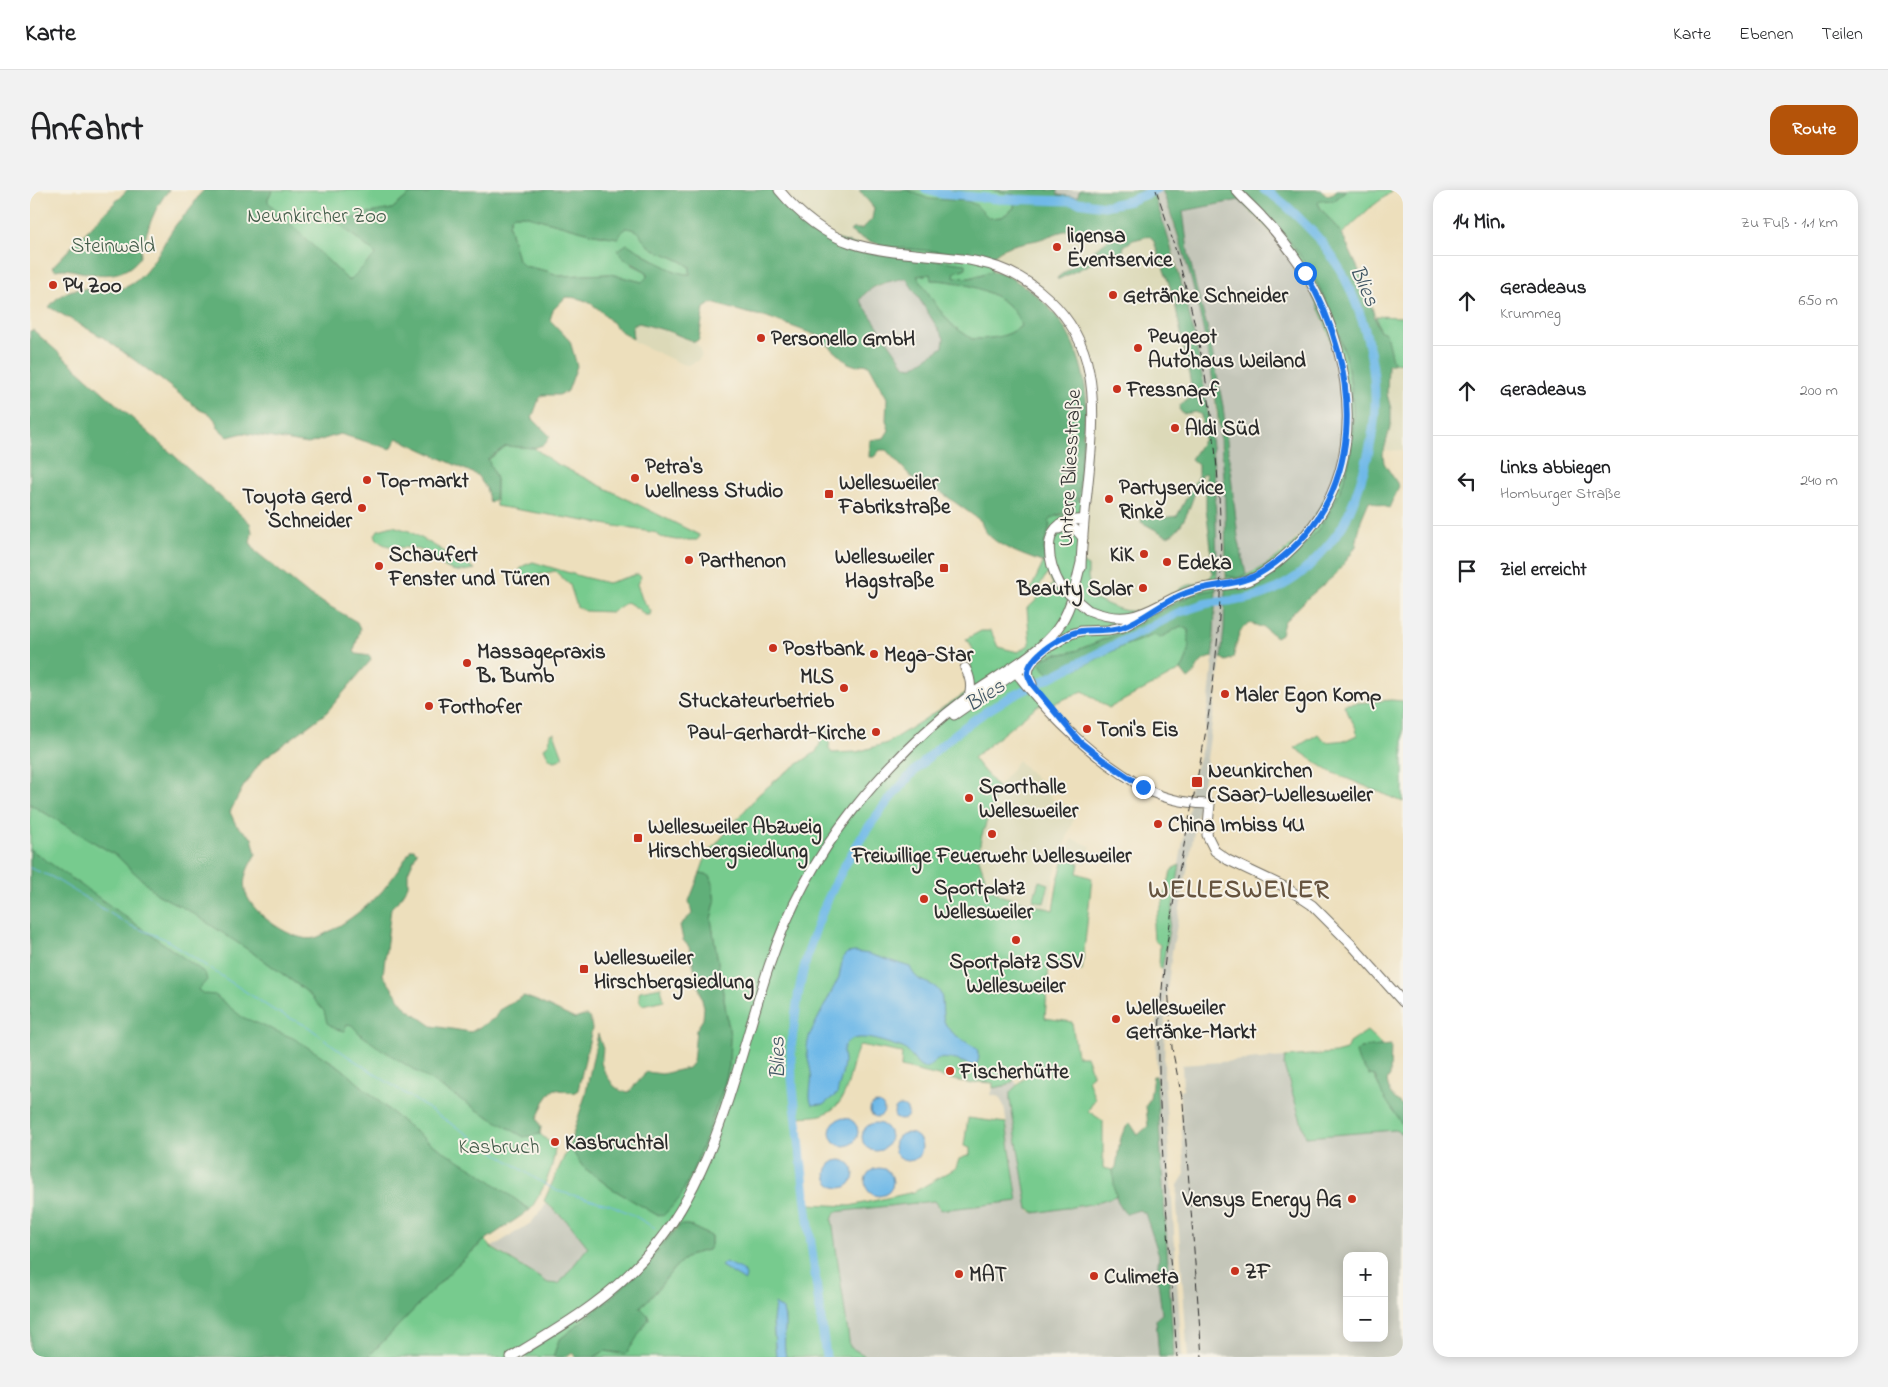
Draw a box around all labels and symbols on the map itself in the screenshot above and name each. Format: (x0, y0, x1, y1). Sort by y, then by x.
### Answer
park label: Neunkircher Zoo (247, 202, 387, 232)
place label: ligensa Eventservice (1067, 222, 1173, 276)
park label: Steinwald (71, 232, 155, 262)
marker: ligensa Eventservice (1051, 241, 1063, 253)
water label: Blies (1340, 260, 1387, 313)
route start (1294, 262, 1317, 285)
place label: P4 Zoo (63, 272, 122, 302)
marker: P4 Zoo (47, 279, 59, 291)
place label: Getränke Schneider (1123, 282, 1289, 312)
marker: Getränke Schneider (1107, 289, 1119, 301)
place label: Peugeot Autohaus Weiland (1148, 323, 1306, 377)
place label: Personello GmbH (771, 325, 915, 355)
marker: Personello GmbH (755, 332, 767, 344)
marker: Peugeot Autohaus Weiland (1132, 342, 1144, 354)
place label: Fressnapf (1126, 376, 1220, 406)
marker: Fressnapf (1111, 383, 1123, 395)
street label: Untere Bliesstraße (1052, 388, 1090, 548)
place label: Aldi Süd (1185, 415, 1260, 445)
marker: Aldi Süd (1169, 422, 1181, 434)
place label: Petra's Wellness Studio (645, 453, 783, 507)
place label: Top-markt (377, 467, 470, 497)
place label: Wellesweiler Fabrikstraße (838, 469, 951, 523)
marker: Petra's Wellness Studio (629, 472, 641, 484)
marker: Top-markt (361, 474, 373, 486)
place label: Partyservice Rinke (1119, 474, 1224, 528)
place label: Toyota Gerd Schneider (242, 483, 352, 537)
marker: Wellesweiler Fabrikstraße (823, 488, 835, 500)
marker: Partyservice Rinke (1103, 493, 1115, 505)
marker: Toyota Gerd Schneider (356, 502, 368, 514)
place label: Schaufert Fenster und Türen (388, 541, 550, 595)
place label: KiK (1110, 541, 1135, 571)
place label: Wellesweiler Hagstraße (835, 543, 935, 599)
place label: Parthenon (699, 547, 786, 577)
marker: KiK (1138, 548, 1150, 560)
place label: Edeka (1177, 549, 1231, 579)
marker: Parthenon (683, 554, 695, 566)
marker: Edeka (1161, 556, 1173, 568)
marker: Schaufert Fenster und Türen (373, 560, 385, 572)
marker: Wellesweiler Hagstraße (938, 562, 950, 574)
place label: Beauty Solar (1016, 575, 1133, 607)
marker: Beauty Solar (1137, 582, 1149, 594)
place label: Postbank (783, 635, 865, 665)
place label: Massagepraxis B. Bumb (476, 638, 606, 692)
place label: Mega-Star (884, 641, 974, 673)
marker: Postbank (767, 642, 779, 654)
marker: Mega-Star (868, 648, 880, 660)
marker: Massagepraxis B. Bumb (461, 657, 473, 669)
place label: MLS Stuckateurbetrieb (678, 663, 835, 717)
water label: Blies (959, 671, 1013, 721)
place label: Maler Egon Komp (1235, 681, 1381, 713)
marker: MLS Stuckateurbetrieb (838, 682, 850, 694)
marker: Maler Egon Komp (1219, 688, 1231, 700)
place label: Forthofer (438, 693, 522, 723)
marker: Forthofer (423, 700, 435, 712)
place label: Toni's Eis (1097, 716, 1179, 746)
place label: Paul-Gerhardt-Kirche (688, 719, 867, 749)
marker: Toni's Eis (1081, 723, 1093, 735)
marker: Paul-Gerhardt-Kirche (870, 726, 882, 738)
place label: Neunkirchen (Saar)-Wellesweiler (1208, 757, 1373, 811)
place label: Sporthalle Wellesweiler (979, 773, 1079, 827)
marker: Neunkirchen (Saar)-Wellesweiler (1190, 775, 1204, 789)
route end (1132, 776, 1155, 799)
marker: Sporthalle Wellesweiler (963, 792, 975, 804)
place label: China Imbiss 4U (1168, 811, 1305, 841)
place label: Wellesweiler Abzweig Hirschbergsiedlung (648, 813, 822, 869)
marker: China Imbiss 4U (1152, 818, 1164, 830)
marker: Freiwillige Feuerwehr Wellesweiler (986, 828, 998, 840)
marker: Wellesweiler Abzweig Hirschbergsiedlung (632, 832, 644, 844)
place label: Freiwillige Feuerwehr Wellesweiler (851, 842, 1132, 874)
district label: WELLESWEILER (1148, 872, 1330, 910)
place label: Sportplatz Wellesweiler (934, 874, 1034, 928)
marker: Sportplatz Wellesweiler (918, 893, 930, 905)
marker: Sportplatz SSV Wellesweiler (1010, 934, 1022, 946)
place label: Wellesweiler Hirschbergsiedlung (594, 944, 754, 1000)
place label: Sportplatz SSV Wellesweiler (950, 948, 1084, 1002)
marker: Wellesweiler Hirschbergsiedlung (578, 963, 590, 975)
place label: Wellesweiler Getränke-Markt (1126, 994, 1257, 1048)
marker: Wellesweiler Getränke-Markt (1110, 1013, 1122, 1025)
water label: Blies (763, 1036, 795, 1079)
place label: Fischerhütte (959, 1058, 1069, 1088)
marker: Fischerhütte (944, 1065, 956, 1077)
place label: Kasbruchtal (565, 1129, 668, 1159)
park label: Kasbruch (458, 1133, 540, 1163)
marker: Kasbruchtal (549, 1136, 561, 1148)
place label: Vensys Energy AG (1182, 1186, 1342, 1218)
marker: Vensys Energy AG (1346, 1193, 1358, 1205)
place label: ZF (1245, 1258, 1271, 1288)
place label: MAT (969, 1261, 1007, 1291)
place label: Culimeta (1104, 1263, 1179, 1293)
marker: ZF (1229, 1265, 1241, 1277)
marker: MAT (953, 1268, 965, 1280)
marker: Culimeta (1088, 1270, 1100, 1282)

